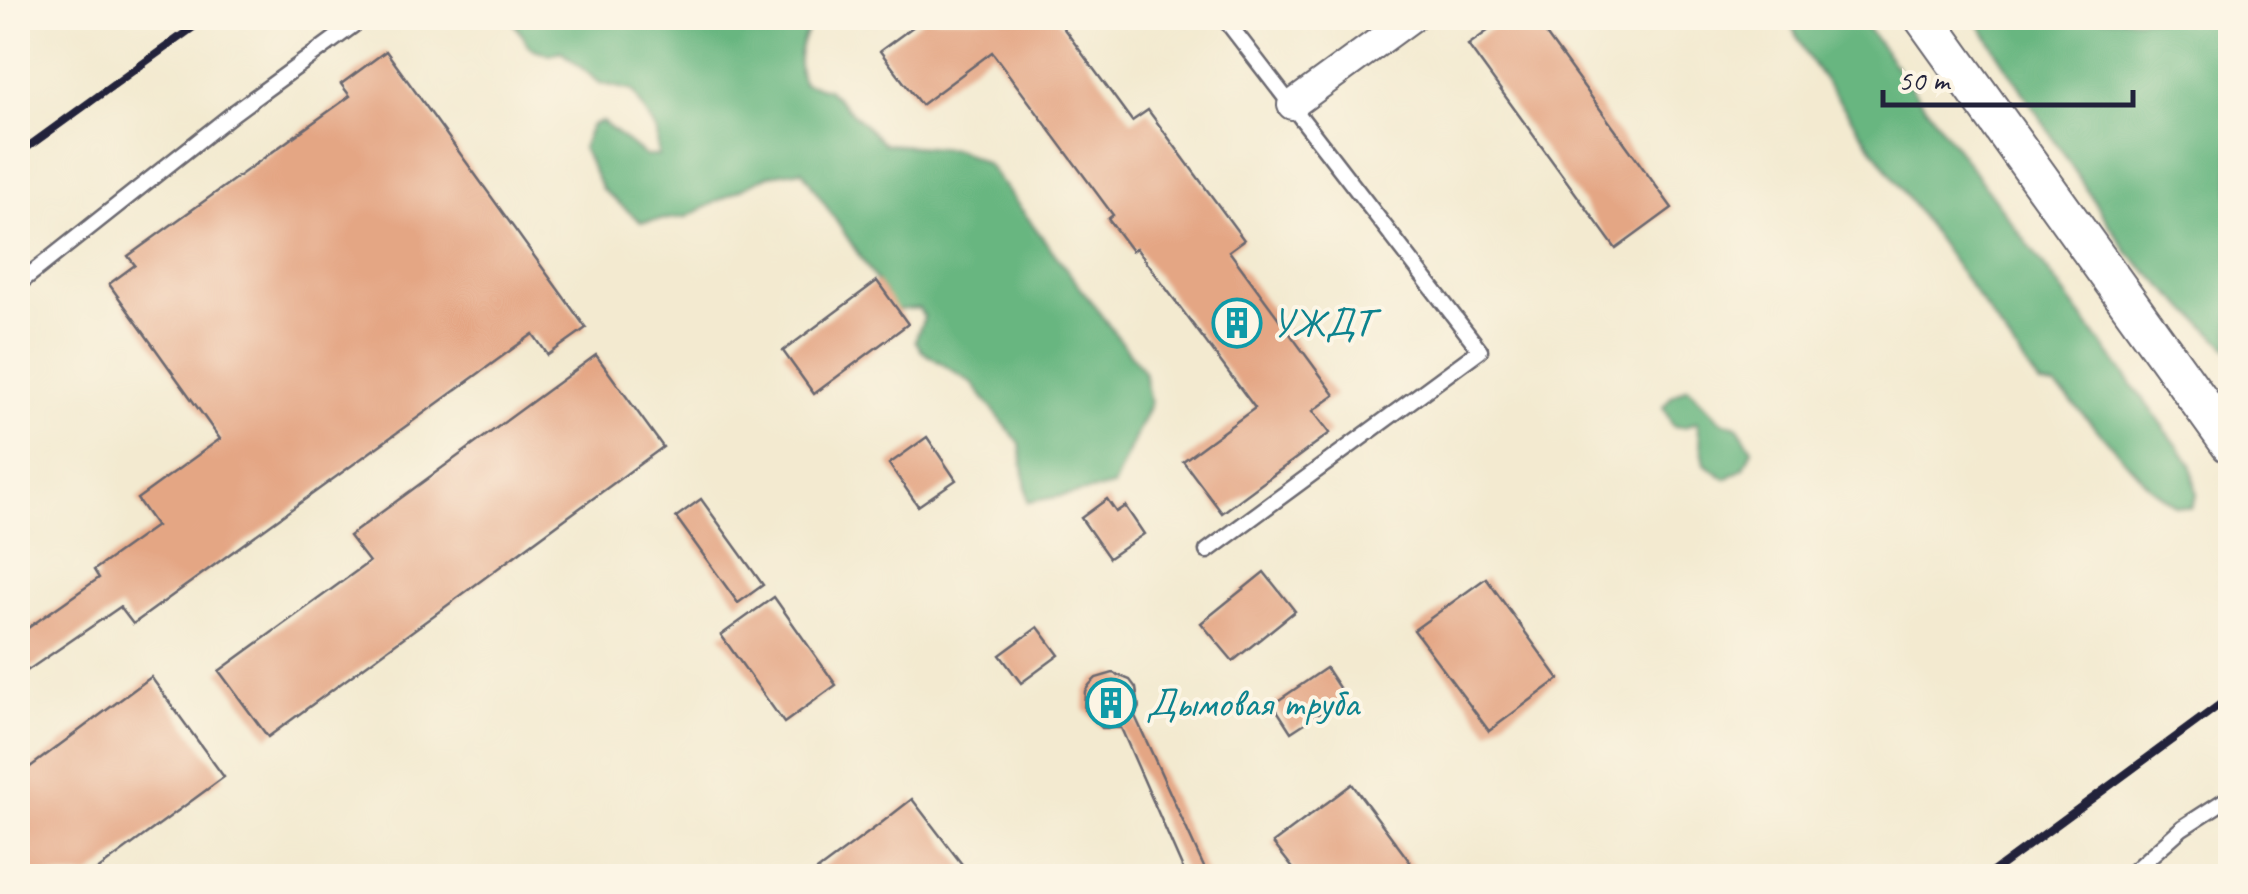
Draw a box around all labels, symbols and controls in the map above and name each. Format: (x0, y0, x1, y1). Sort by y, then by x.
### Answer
scale bar (1883, 45, 2133, 107)
text: 50 m (1898, 61, 1951, 99)
building icon: УЖДТ (1211, 297, 1263, 349)
place label: УЖДТ (1272, 298, 1382, 348)
building icon: Дымовая труба (1085, 677, 1137, 729)
place label: Дымовая труба (1146, 678, 1362, 728)

